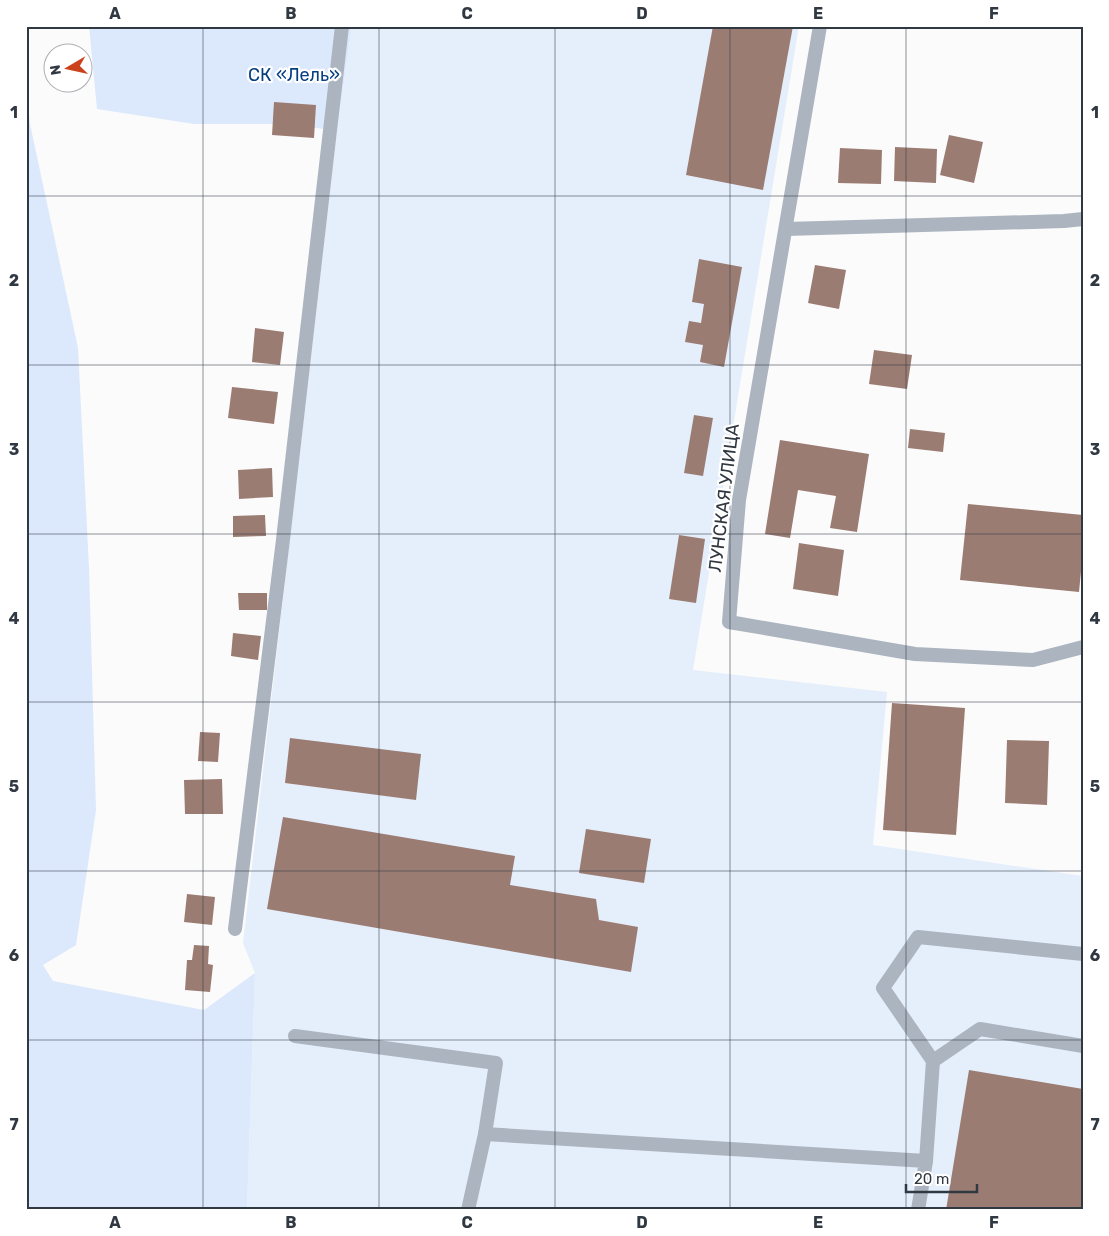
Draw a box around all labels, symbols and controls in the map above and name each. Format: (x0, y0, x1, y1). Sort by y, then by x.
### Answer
text: A (109, 4, 121, 23)
text: B (285, 4, 297, 23)
text: C (461, 4, 473, 23)
text: D (636, 4, 648, 23)
text: E (813, 4, 823, 23)
text: F (989, 4, 999, 23)
north arrow (42, 42, 92, 92)
text: N (46, 64, 65, 76)
park label: СК «Лель» (248, 64, 340, 86)
text: 1 (10, 103, 18, 122)
text: 1 (1091, 103, 1099, 122)
text: 2 (9, 271, 19, 290)
text: 2 (1090, 271, 1100, 290)
street label: ЛУНСКАЯ УЛИЦА (704, 423, 744, 573)
text: 3 (9, 440, 19, 459)
text: 3 (1090, 440, 1100, 459)
text: 4 (9, 609, 20, 628)
text: 4 (1090, 609, 1101, 628)
text: 5 (9, 777, 19, 796)
text: 5 (1090, 777, 1100, 796)
text: 6 (9, 946, 19, 965)
text: 6 (1090, 946, 1100, 965)
text: 7 (9, 1115, 19, 1134)
text: 7 (1090, 1115, 1100, 1134)
scale bar (906, 1161, 978, 1193)
text: 20 m (914, 1170, 949, 1188)
text: A (109, 1213, 121, 1232)
text: B (285, 1213, 297, 1232)
text: C (461, 1213, 473, 1232)
text: D (636, 1213, 648, 1232)
text: E (813, 1213, 823, 1232)
text: F (989, 1213, 999, 1232)

